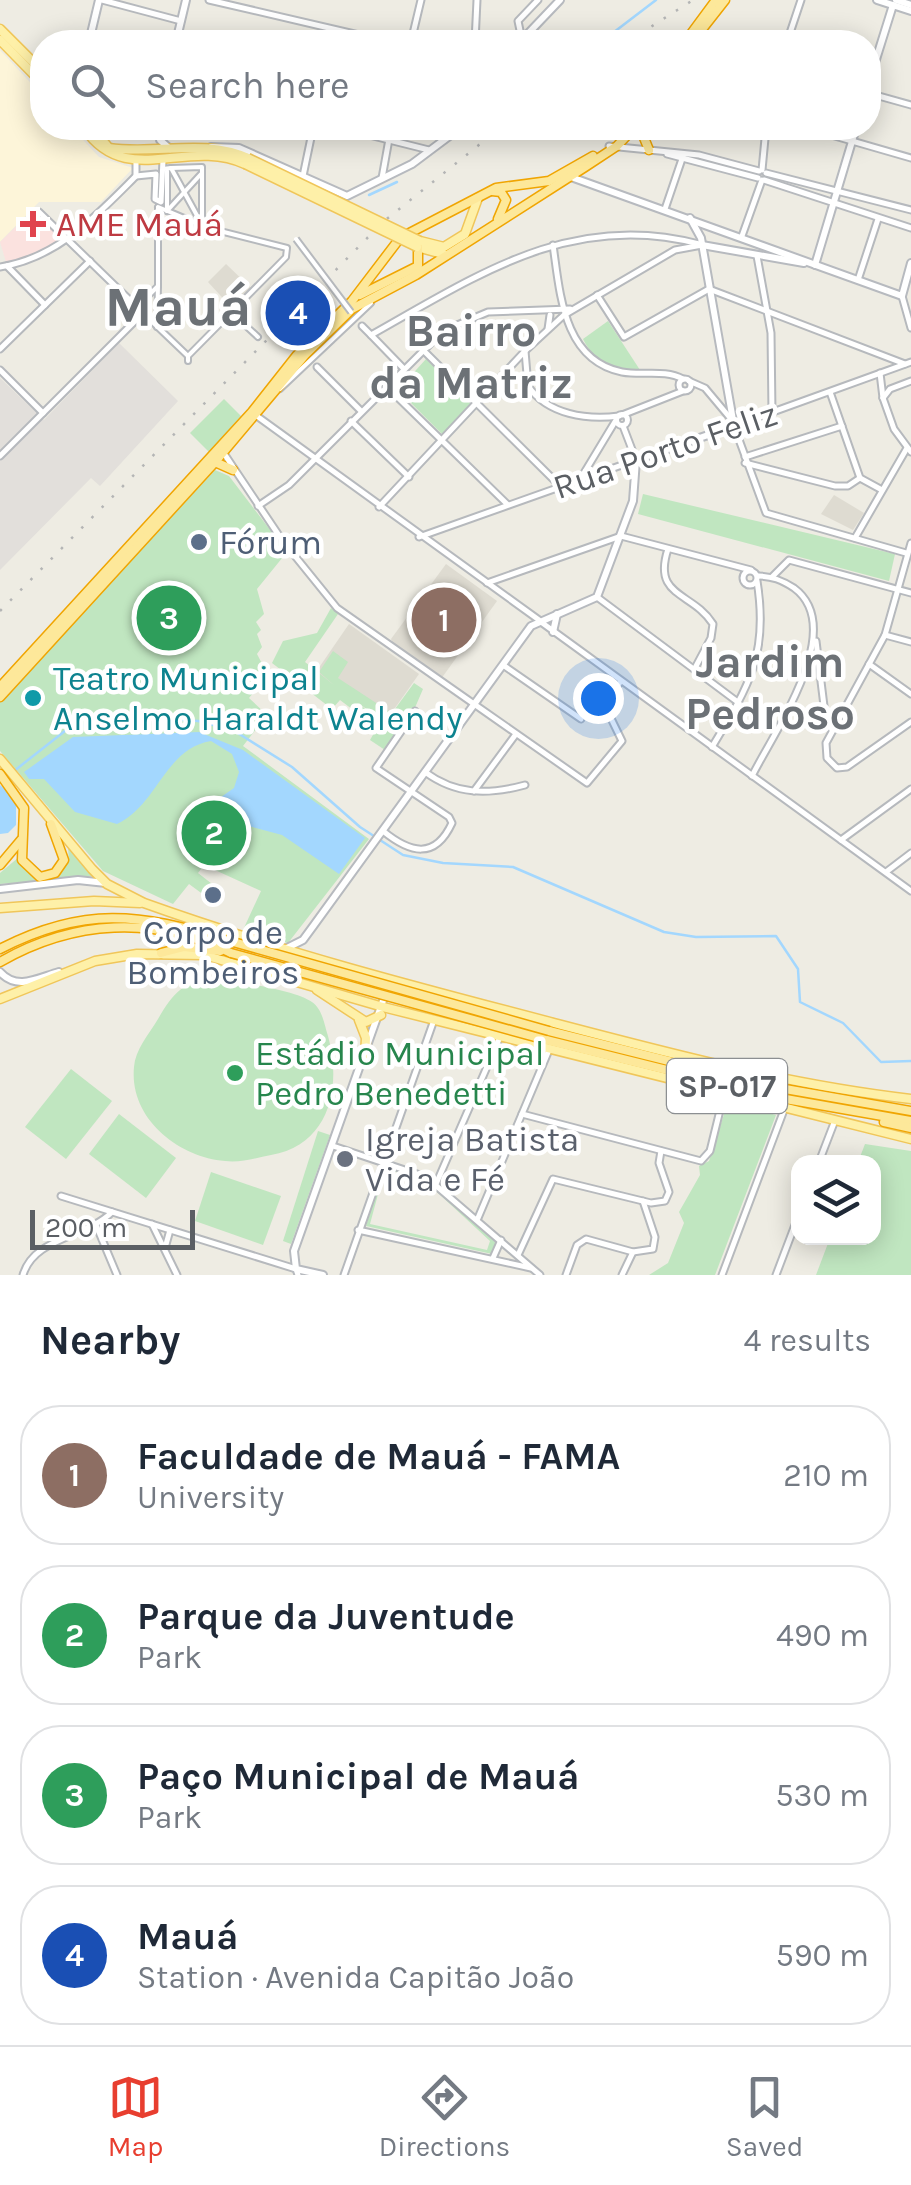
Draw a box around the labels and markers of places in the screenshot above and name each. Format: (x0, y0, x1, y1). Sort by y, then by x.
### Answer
place label: AME Mauá (56, 204, 223, 245)
marker: AME Mauá (20, 211, 46, 237)
pin: 4 (266, 276, 330, 350)
place label: Fórum (219, 522, 322, 563)
marker: Fórum (188, 531, 210, 553)
pin: 3 (136, 580, 202, 656)
pin: 1 (412, 582, 476, 658)
place label: Teatro Municipal Anselmo Haraldt Walendy (53, 658, 463, 739)
marker: Teatro Municipal Anselmo Haraldt Walendy (22, 687, 44, 709)
pin: 2 (182, 796, 246, 870)
marker: Corpo de Bombeiros (202, 884, 224, 906)
place label: Corpo de Bombeiros (127, 912, 299, 993)
place label: Estádio Municipal Pedro Benedetti (255, 1033, 545, 1114)
marker: Estádio Municipal Pedro Benedetti (224, 1062, 246, 1084)
place label: Igreja Batista Vida e Fé (365, 1119, 579, 1200)
marker: Igreja Batista Vida e Fé (334, 1148, 356, 1170)

